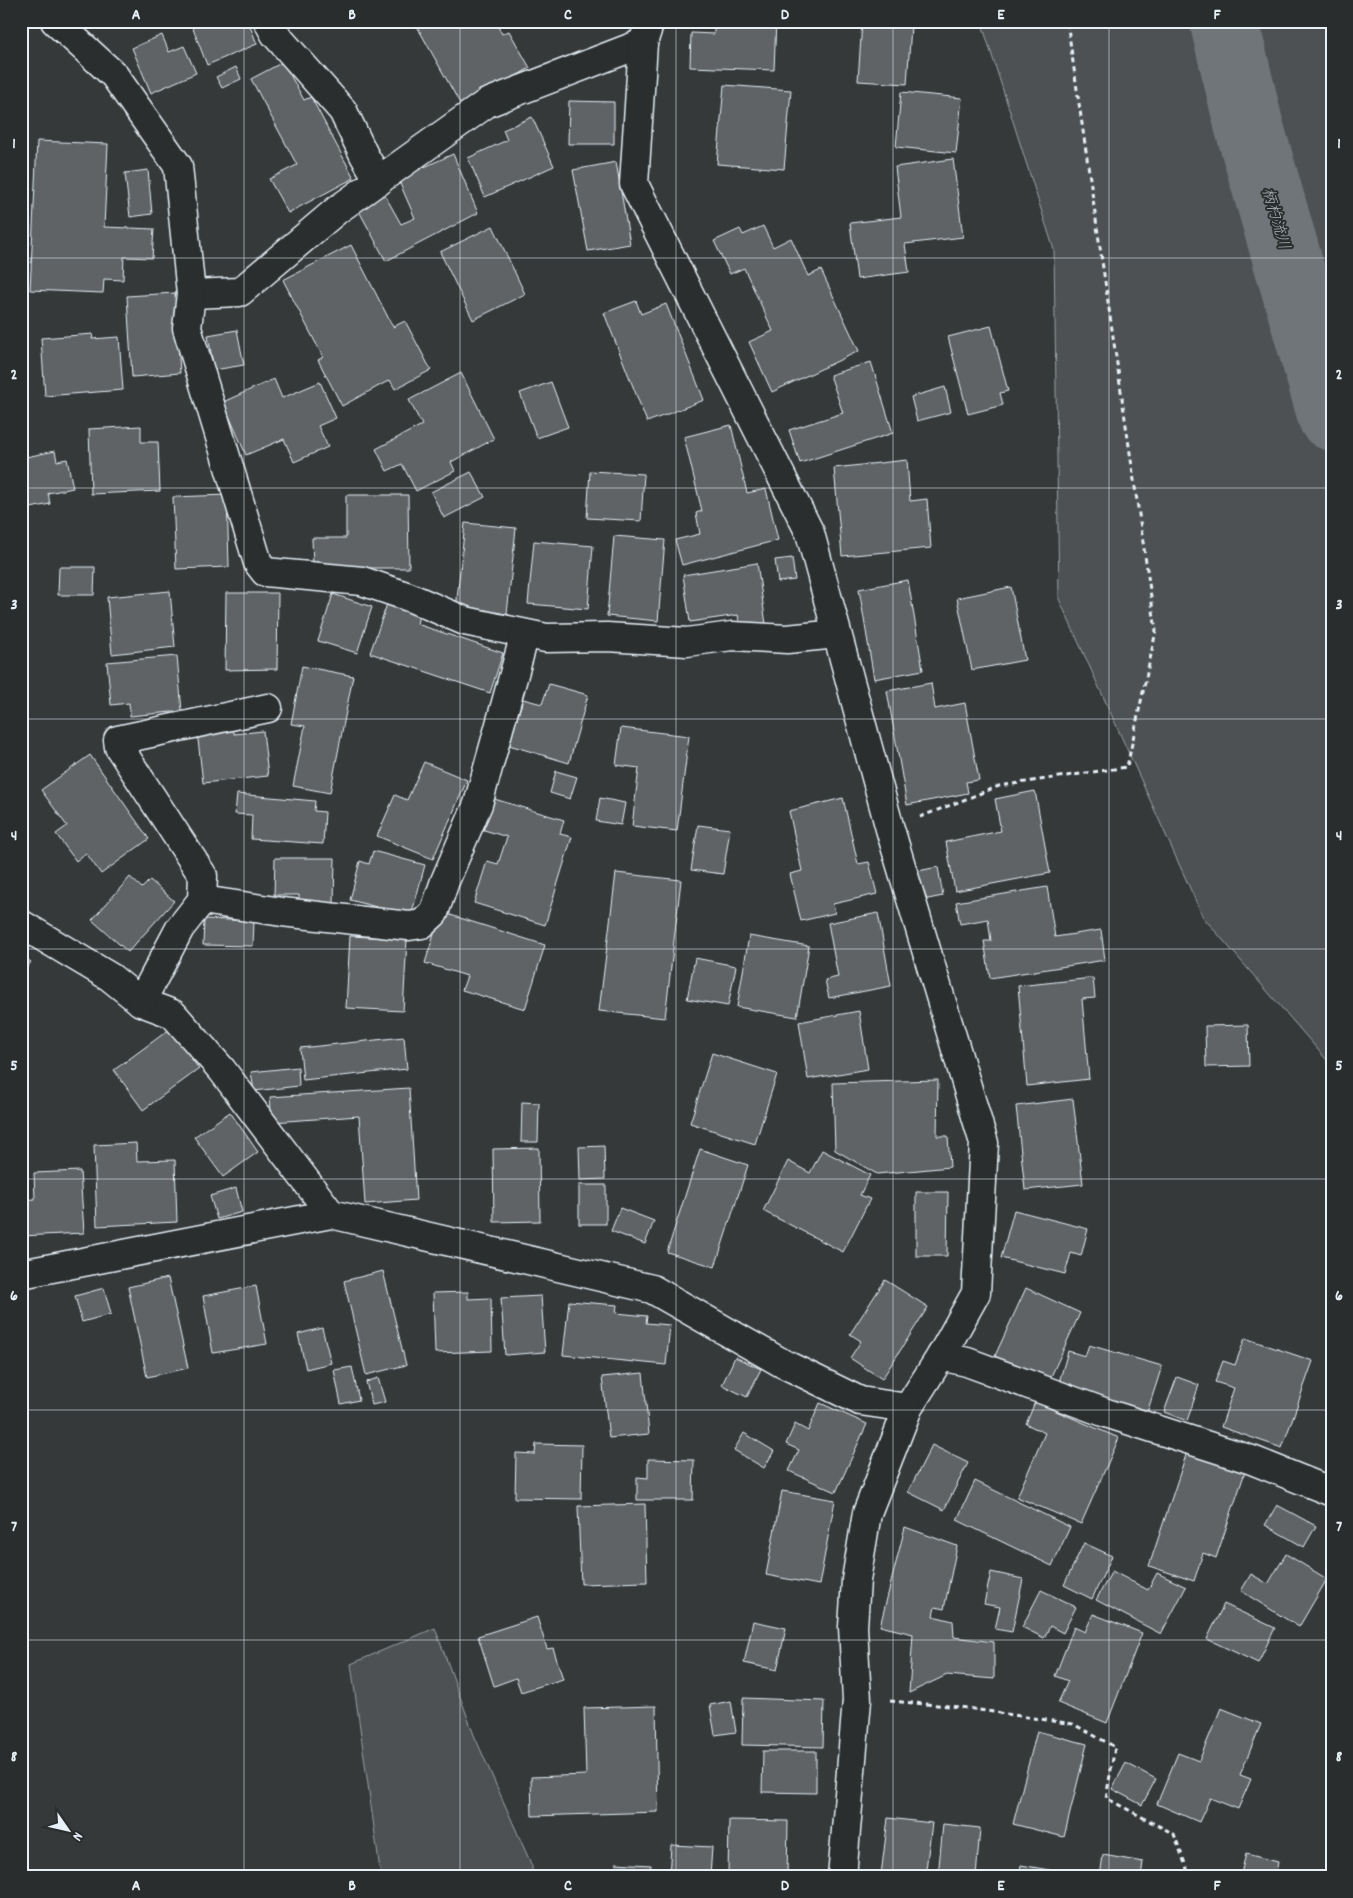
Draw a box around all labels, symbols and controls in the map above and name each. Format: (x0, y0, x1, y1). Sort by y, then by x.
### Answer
text: A (132, 4, 141, 27)
text: B (348, 4, 356, 27)
text: C (564, 4, 572, 27)
text: D (781, 4, 790, 27)
text: E (997, 4, 1005, 27)
text: F (1213, 4, 1221, 27)
text: 1 (12, 133, 16, 156)
text: 1 (1337, 133, 1341, 156)
water label: 柄杓流川 (1255, 185, 1295, 253)
text: 2 (11, 364, 18, 387)
text: 2 (1336, 364, 1343, 387)
text: 3 (10, 594, 18, 617)
text: 3 (1335, 594, 1343, 617)
text: 4 (11, 825, 17, 848)
text: 4 (1336, 825, 1342, 848)
text: 5 (10, 1055, 18, 1078)
text: 5 (1335, 1055, 1343, 1078)
text: 6 (10, 1285, 18, 1308)
text: 6 (1335, 1285, 1343, 1308)
text: 7 (11, 1516, 17, 1539)
text: 7 (1336, 1516, 1342, 1539)
text: 8 (11, 1746, 18, 1769)
text: 8 (1336, 1746, 1343, 1769)
north arrow (42, 1806, 92, 1856)
text: N (67, 1828, 87, 1845)
text: A (132, 1875, 141, 1898)
text: B (348, 1875, 356, 1898)
text: C (564, 1875, 572, 1898)
text: D (781, 1875, 790, 1898)
text: E (997, 1875, 1005, 1898)
text: F (1213, 1875, 1221, 1898)

